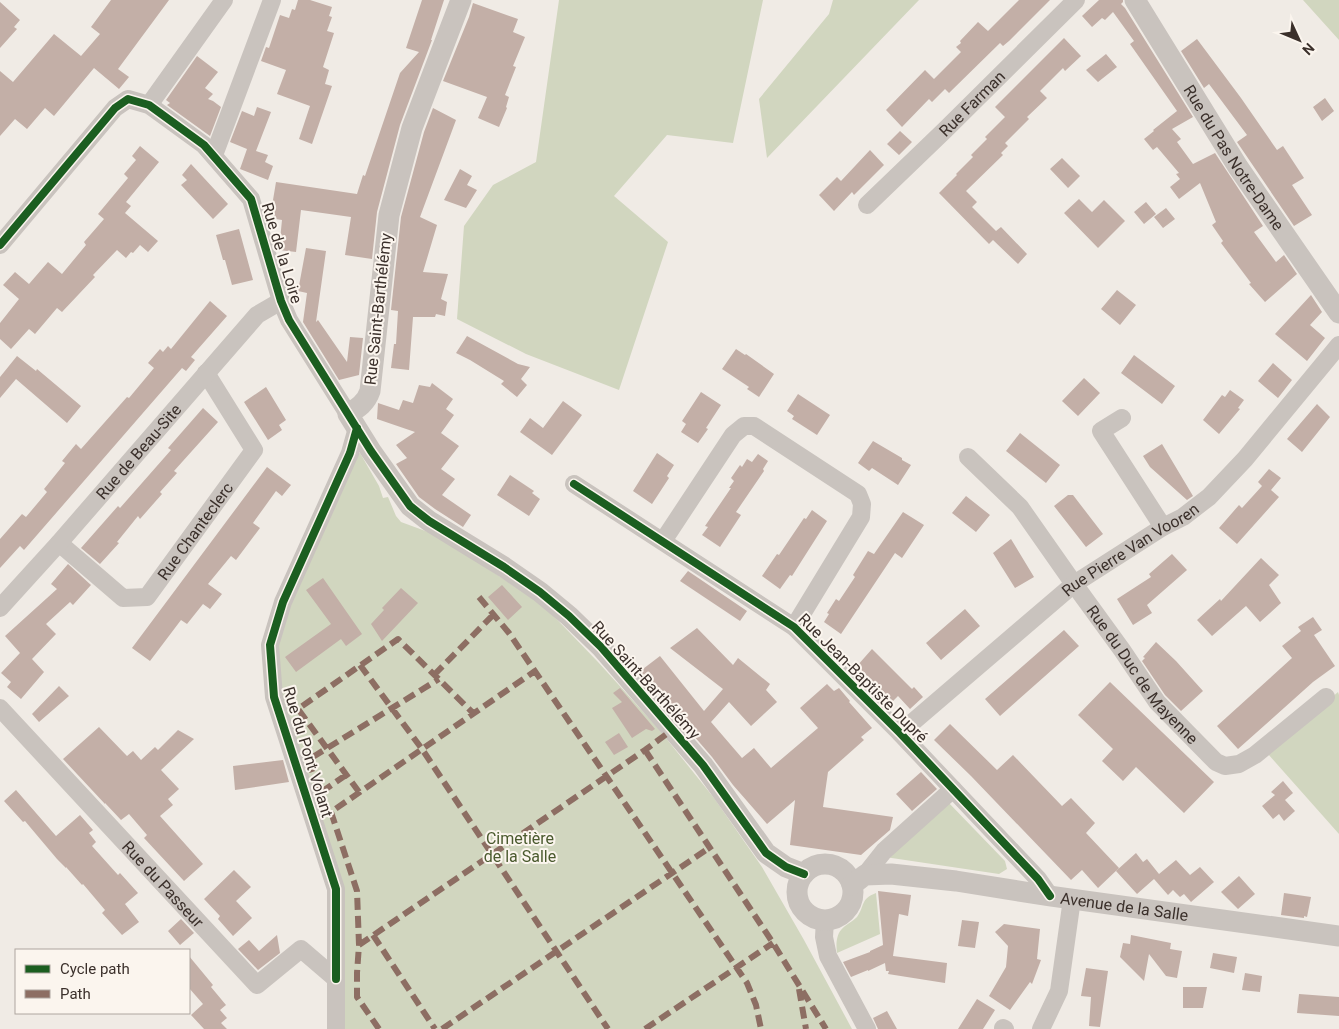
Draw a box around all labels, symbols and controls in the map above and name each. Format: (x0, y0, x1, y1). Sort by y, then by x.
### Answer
north arrow (1274, 15, 1324, 65)
text: N (1299, 40, 1318, 58)
street label: Rue Farman (935, 67, 1009, 140)
street label: Rue du Pas Notre-Dame (1180, 81, 1288, 234)
street label: Rue de la Loire (258, 200, 306, 306)
street label: Rue Saint-Barthélémy (361, 232, 395, 386)
street label: Rue de Beau-Site (92, 400, 185, 503)
street label: Rue Chanteclerc (153, 479, 237, 584)
street label: Rue Pierre Van Vooren (1058, 499, 1202, 600)
street label: Rue du Duc de Mayenne (1083, 601, 1202, 748)
street label: Rue Jean-Baptiste Dupré (794, 609, 932, 747)
street label: Rue Saint-Barthélémy (588, 617, 704, 743)
street label: Rue du Pont Volant (279, 684, 337, 820)
park label: Cimetière de la Salle (484, 829, 556, 866)
street label: Rue du Passeur (119, 837, 208, 931)
street label: Avenue de la Salle (1059, 888, 1189, 925)
legend (15, 949, 190, 1014)
text: Cycle path (60, 960, 130, 978)
text: Path (60, 985, 91, 1003)

